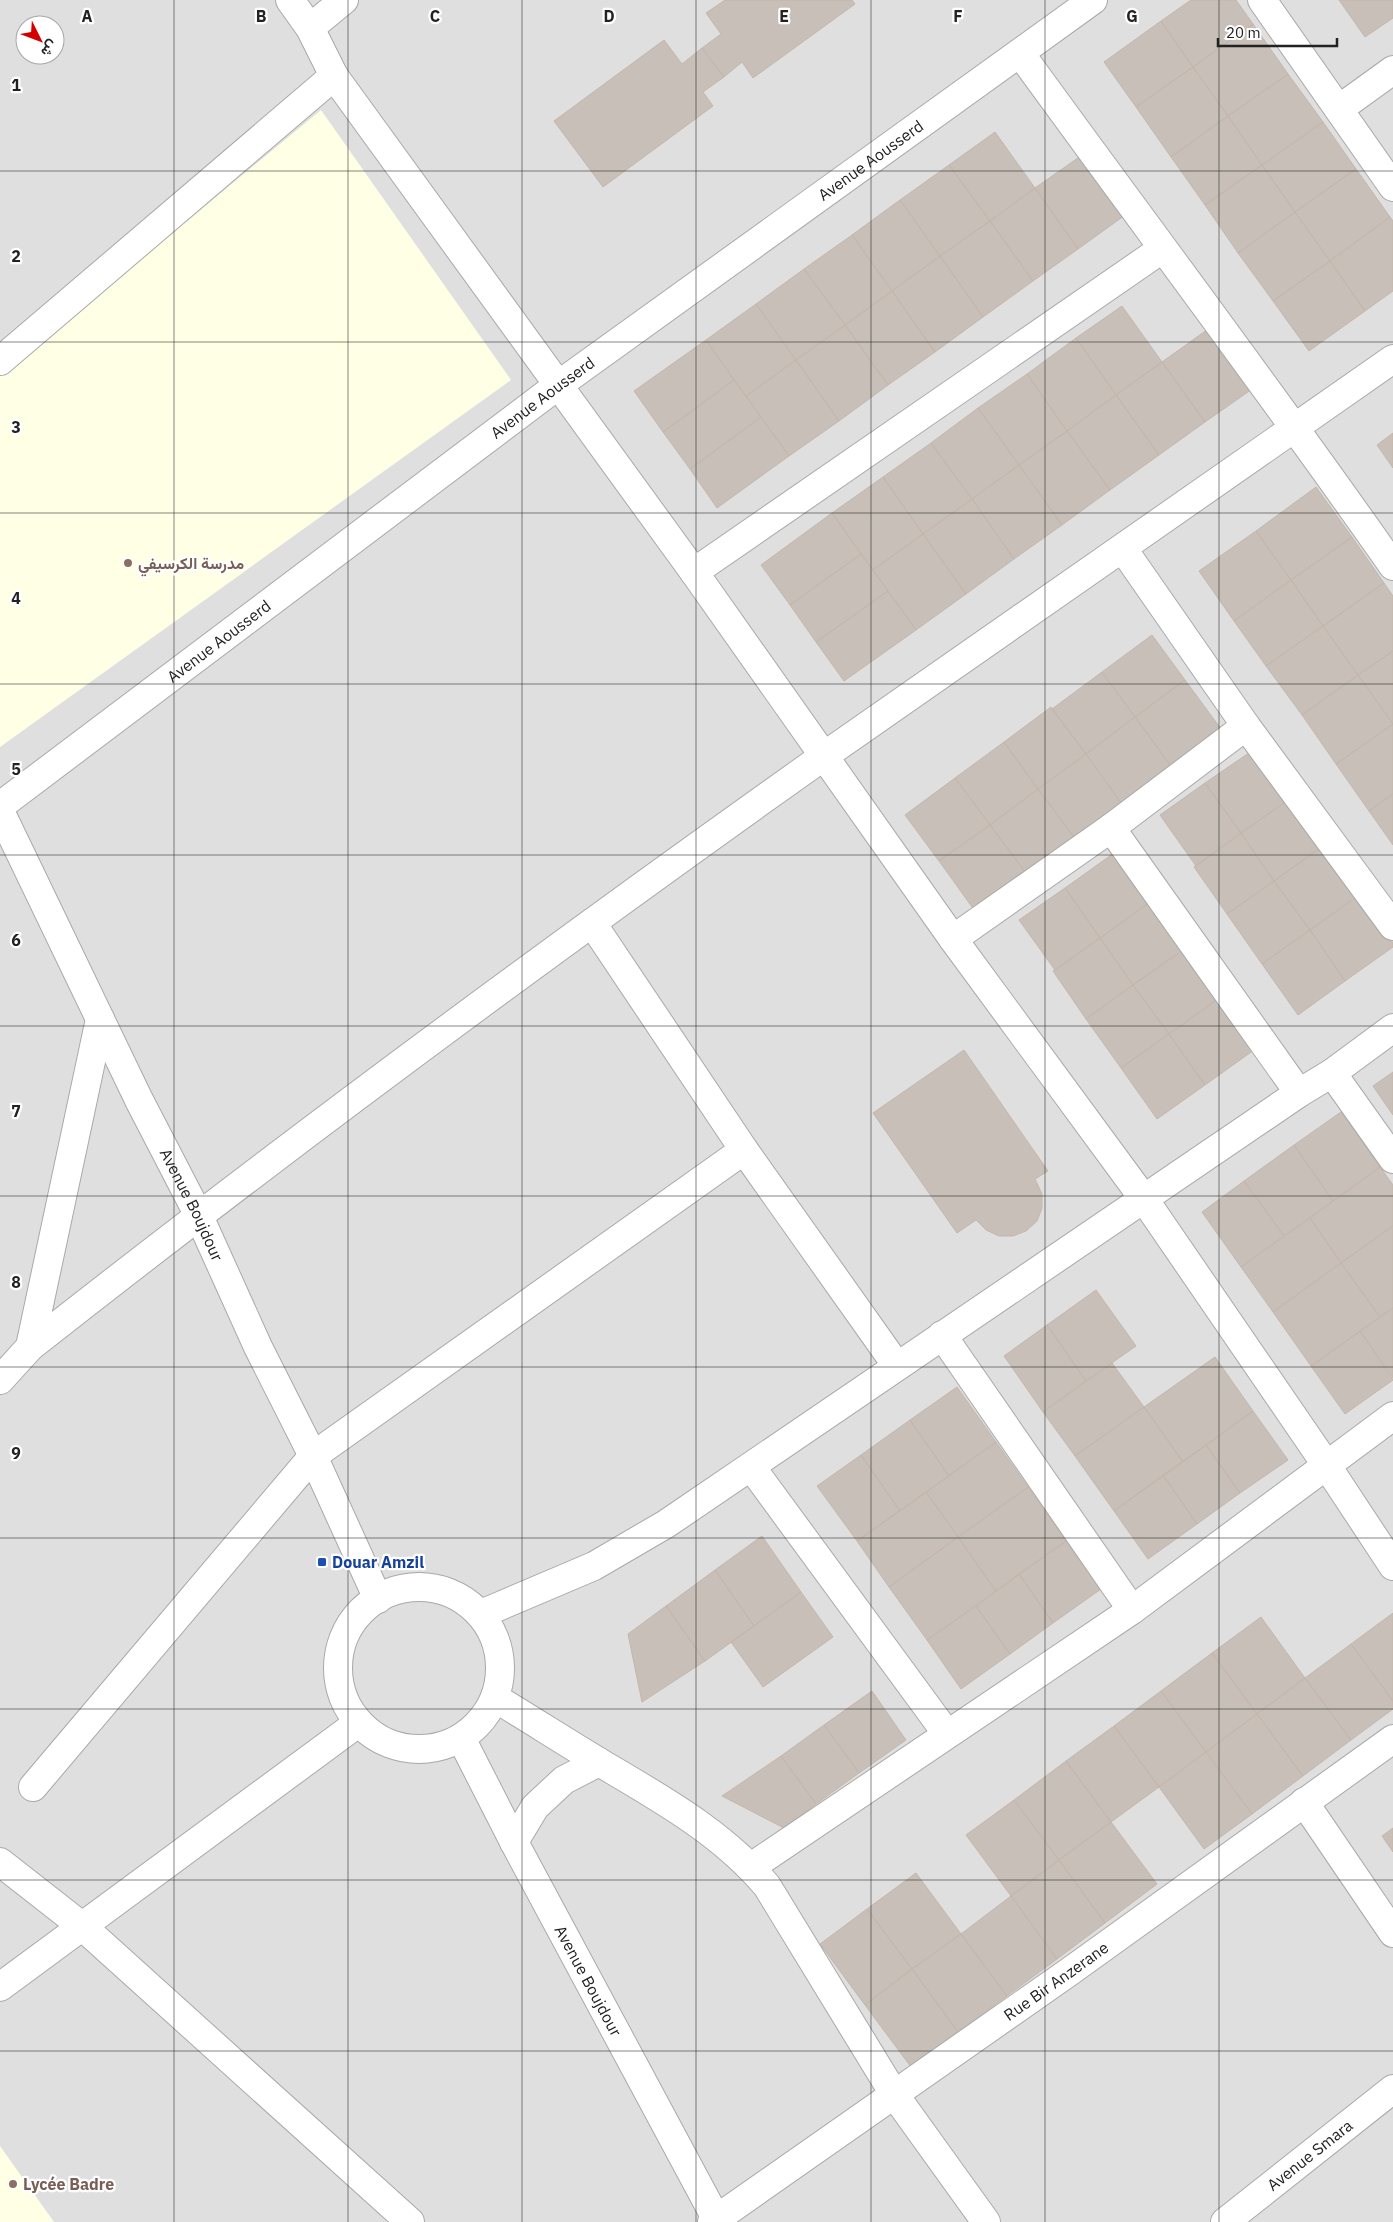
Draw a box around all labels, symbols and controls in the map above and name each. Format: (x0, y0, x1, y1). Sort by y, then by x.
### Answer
text: A (82, 6, 93, 26)
text: B (256, 6, 267, 26)
text: C (430, 6, 440, 26)
text: D (603, 6, 615, 26)
text: E (779, 6, 789, 26)
text: F (953, 6, 963, 26)
text: G (1126, 6, 1138, 26)
north arrow (15, 15, 65, 65)
scale bar (1218, 15, 1337, 47)
text: 20 m (1226, 23, 1261, 42)
text: ش (37, 36, 62, 61)
text: 1 (11, 75, 21, 95)
street label: Avenue Aousserd (814, 116, 927, 205)
text: 2 (11, 246, 21, 266)
street label: Avenue Aousserd (486, 352, 598, 443)
text: 3 (11, 417, 21, 437)
place label: مدرسة الكرسيفي (138, 553, 245, 577)
marker: مدرسة الكرسيفي (122, 557, 134, 569)
text: 4 (11, 588, 21, 608)
street label: Avenue Aousserd (163, 595, 275, 687)
text: 5 (11, 759, 21, 779)
text: 6 (11, 930, 21, 950)
text: 7 (11, 1101, 21, 1121)
street label: Avenue Boujdour (156, 1145, 228, 1264)
text: 8 (11, 1272, 21, 1292)
text: 9 (11, 1443, 21, 1463)
place label: Douar Amzil (332, 1552, 424, 1572)
marker: Douar Amzil (316, 1556, 328, 1568)
street label: Avenue Boujdour (550, 1922, 626, 2040)
street label: Rue Bir Anzerane (1000, 1937, 1112, 2025)
street label: Avenue Smara (1263, 2115, 1357, 2195)
place label: Lycée Badre (23, 2174, 114, 2194)
marker: Lycée Badre (7, 2178, 19, 2190)

